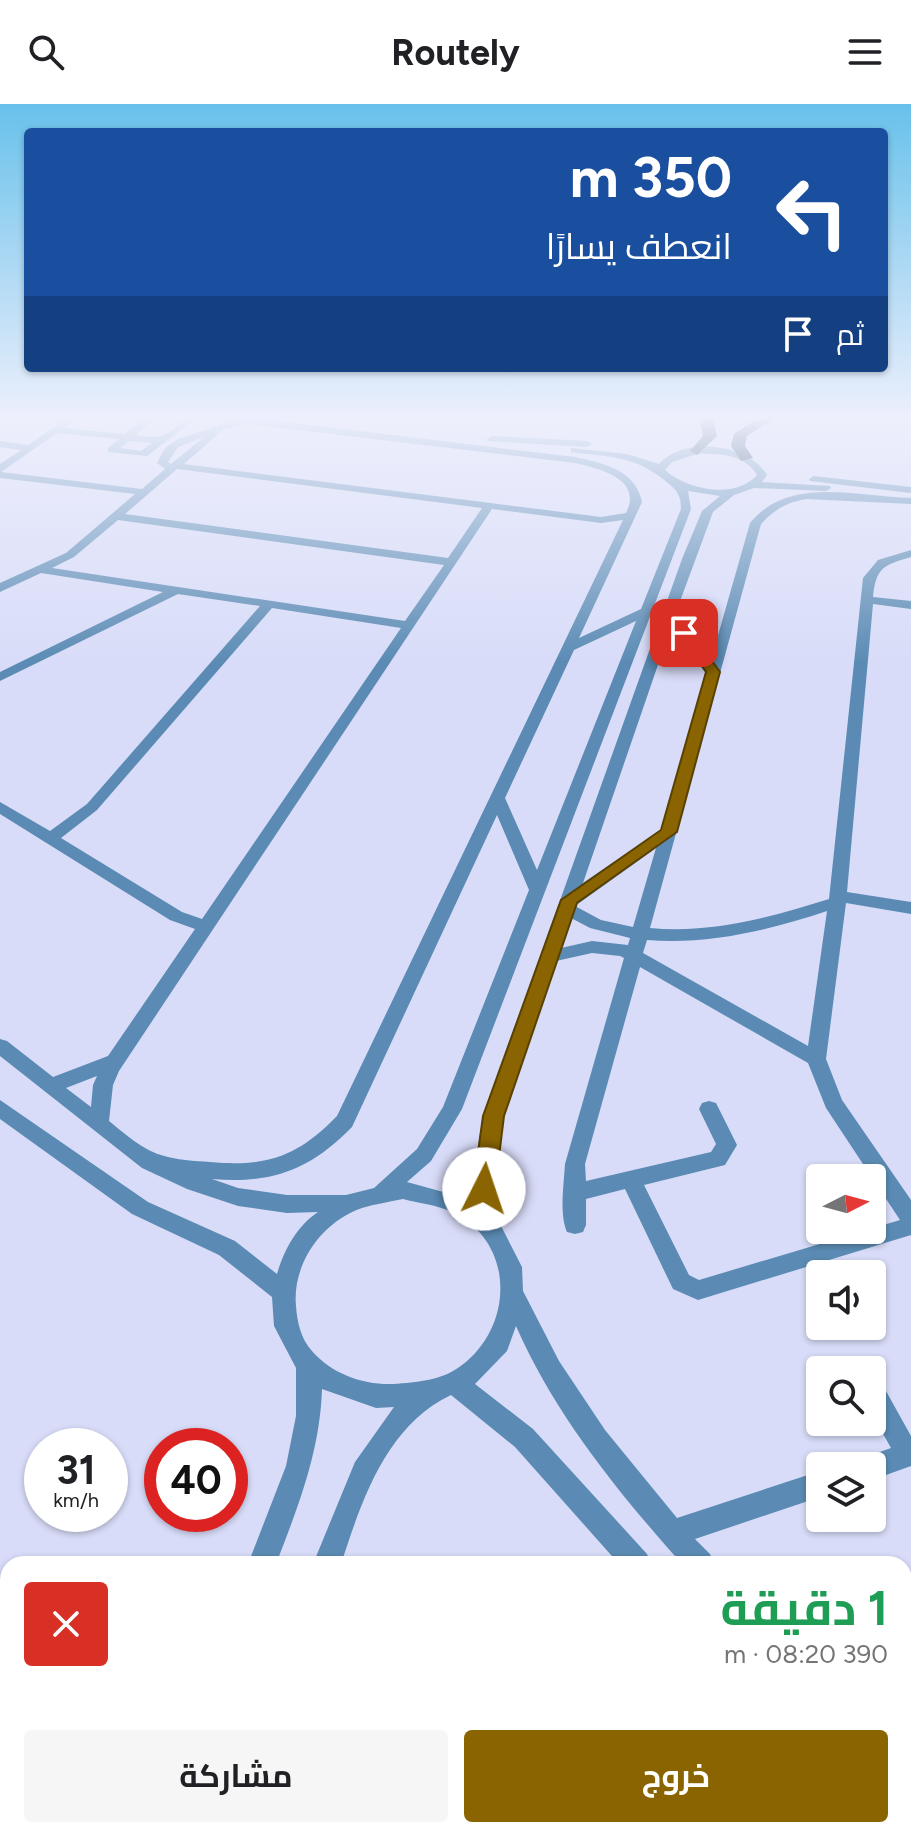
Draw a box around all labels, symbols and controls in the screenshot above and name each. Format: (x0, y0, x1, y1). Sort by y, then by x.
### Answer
icon: search (24, 30, 68, 74)
icon: menu (843, 30, 887, 74)
text: Routely (391, 31, 520, 74)
text: 350 m (570, 144, 732, 211)
icon: left (760, 160, 864, 264)
text: انعطف يسارًا (546, 225, 732, 268)
icon: arrive (776, 312, 820, 356)
text: ثم (836, 316, 864, 353)
pin (650, 599, 718, 667)
icon: arrive (662, 611, 706, 655)
position arrow (442, 1147, 526, 1231)
north arrow (806, 1164, 886, 1244)
map controls (806, 1164, 886, 1532)
button: sound (806, 1260, 886, 1340)
button: search (806, 1356, 886, 1436)
speed limit sign: 40 (144, 1428, 248, 1532)
text: 31 (56, 1446, 96, 1494)
button: layers (806, 1452, 886, 1532)
text: km/h (53, 1488, 99, 1512)
text: 1 دقيقة (721, 1579, 888, 1637)
button: close (24, 1582, 108, 1666)
text: 390 m · 08:20 (724, 1638, 888, 1670)
button: مشاركة (24, 1730, 448, 1822)
button: خروج (464, 1730, 888, 1822)

